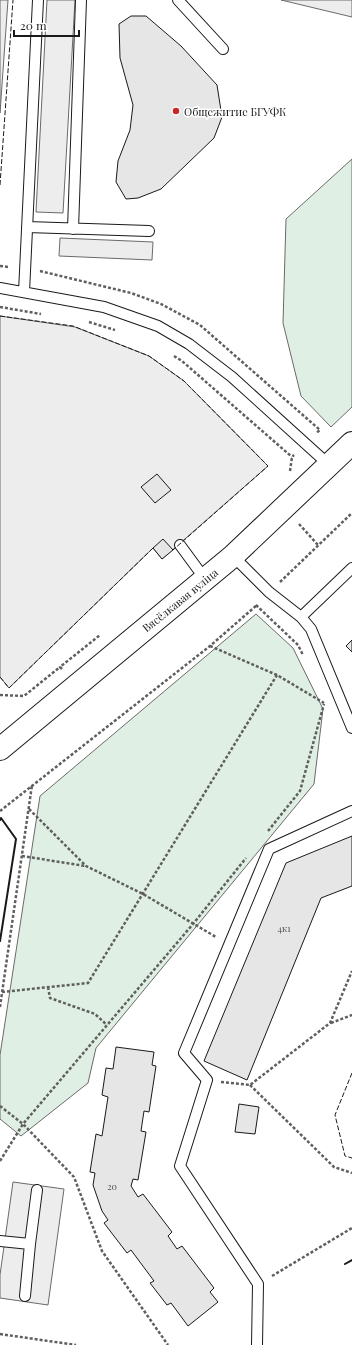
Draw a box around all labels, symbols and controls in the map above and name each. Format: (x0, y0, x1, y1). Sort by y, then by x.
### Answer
scale bar (14, 12, 79, 38)
text: 20 m (20, 17, 47, 33)
place label: Общежитие БГУФК (184, 104, 287, 119)
marker: Общежитие БГУФК (171, 106, 181, 116)
street label: Вясёлкавая вуліца (139, 564, 221, 635)
house number: 4к1 (278, 922, 291, 934)
house number: 20 (107, 1180, 117, 1192)

